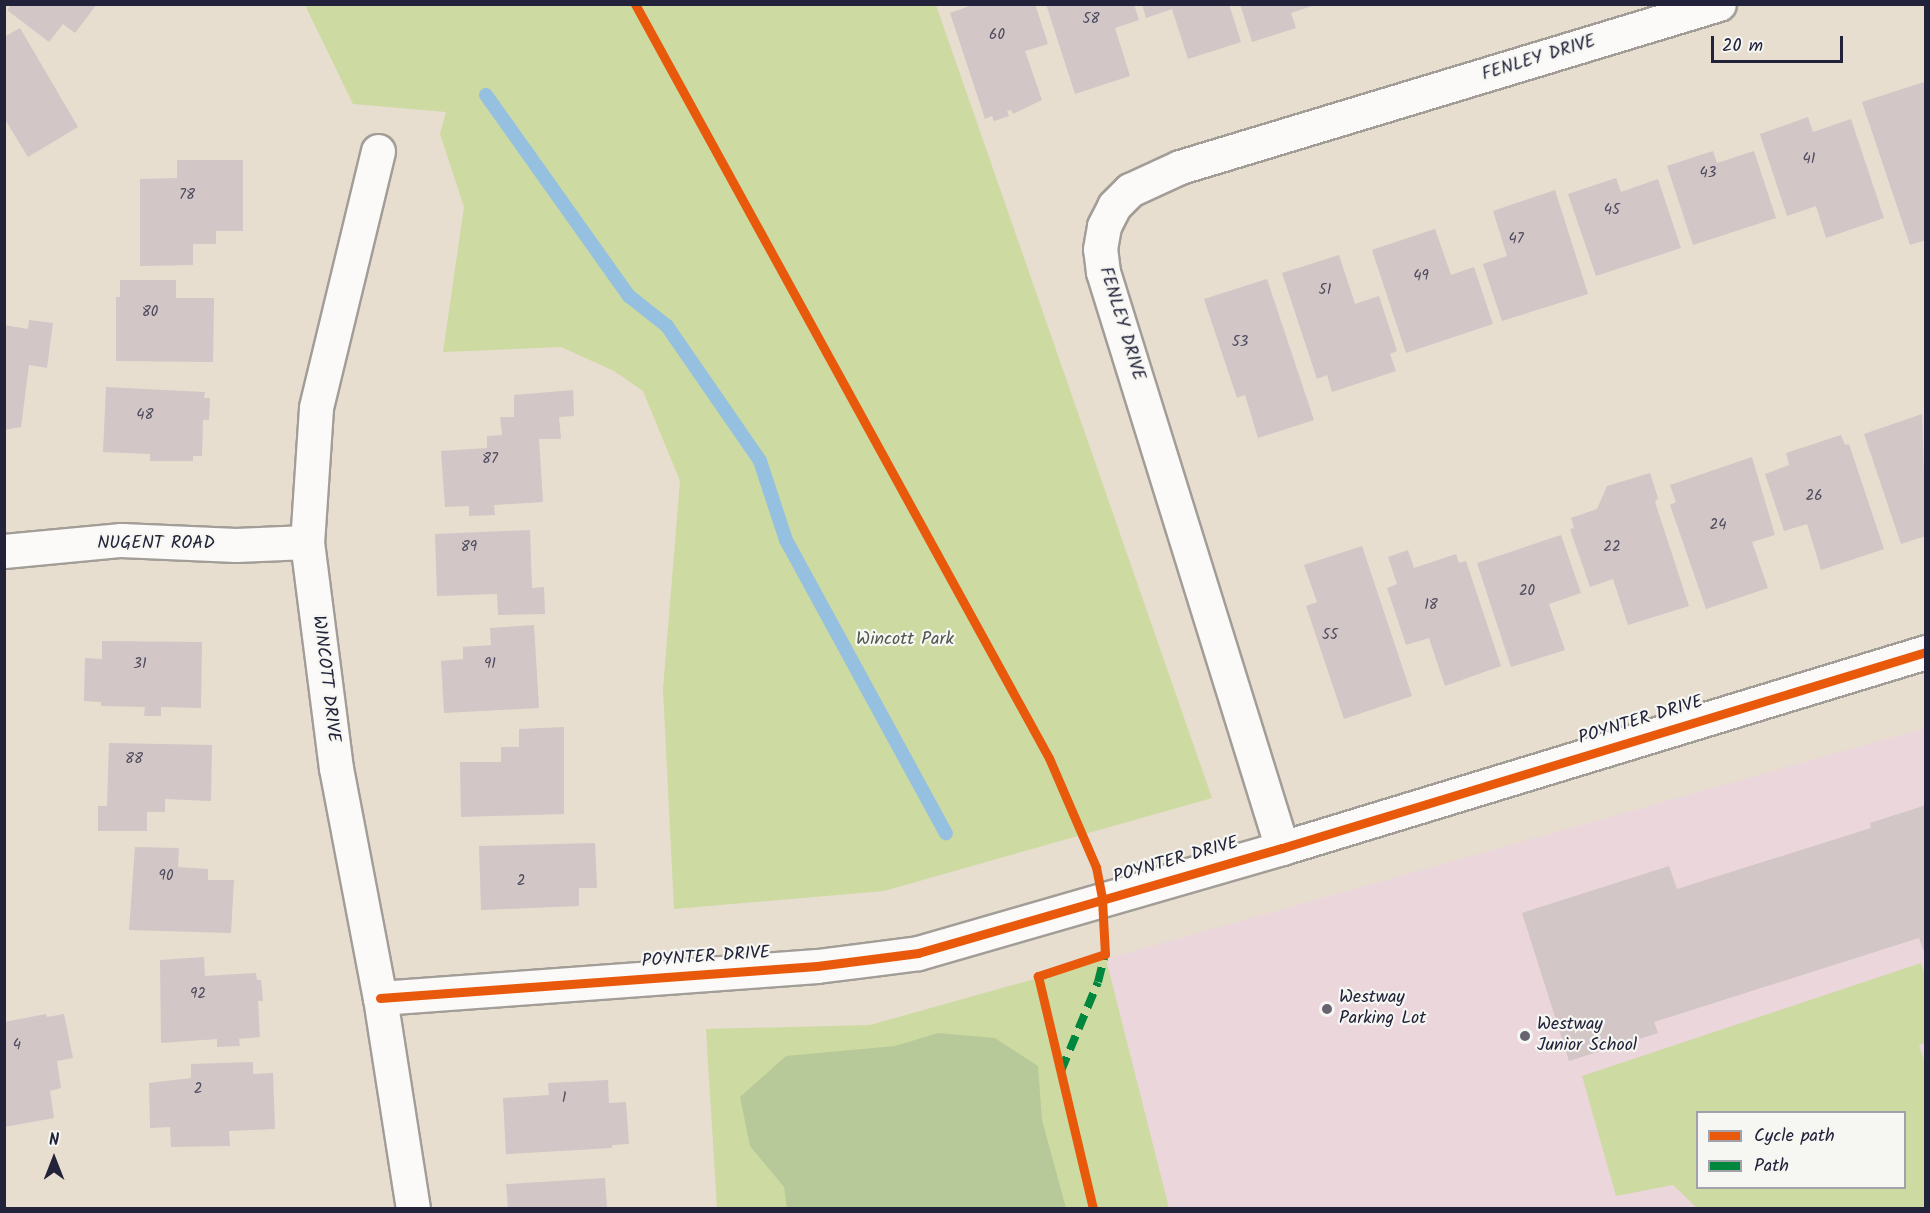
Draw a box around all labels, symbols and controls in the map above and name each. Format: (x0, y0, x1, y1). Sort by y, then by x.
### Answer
house number: 58 (1082, 11, 1100, 29)
scale bar (1714, 24, 1846, 62)
house number: 60 (989, 27, 1005, 45)
street label: FENLEY DRIVE (1479, 31, 1599, 87)
text: 20 m (1722, 32, 1763, 61)
house number: 41 (1803, 151, 1815, 169)
house number: 43 (1700, 165, 1716, 183)
house number: 78 (179, 187, 195, 205)
house number: 45 (1604, 202, 1620, 220)
house number: 47 (1508, 231, 1524, 249)
street label: FENLEY DRIVE (1093, 264, 1149, 384)
house number: 49 (1413, 268, 1429, 286)
house number: 51 (1319, 282, 1331, 300)
house number: 80 (142, 304, 158, 322)
house number: 53 (1232, 334, 1248, 352)
house number: 48 (136, 407, 154, 425)
house number: 87 (482, 451, 498, 469)
house number: 26 (1805, 488, 1823, 506)
house number: 24 (1710, 517, 1726, 535)
street label: NUGENT ROAD (97, 533, 215, 555)
house number: 89 (461, 539, 477, 557)
house number: 22 (1603, 539, 1621, 557)
house number: 20 (1519, 583, 1535, 601)
house number: 18 (1424, 597, 1438, 615)
street label: WINCOTT DRIVE (306, 614, 344, 744)
house number: 55 (1322, 627, 1338, 645)
park label: Wincott Park (856, 629, 954, 651)
house number: 31 (133, 656, 147, 674)
house number: 91 (484, 656, 496, 674)
street label: POYNTER DRIVE (1576, 692, 1706, 750)
house number: 88 (125, 751, 143, 769)
street label: POYNTER DRIVE (1111, 833, 1241, 889)
house number: 90 (159, 868, 173, 886)
house number: 2 (517, 873, 525, 891)
street label: POYNTER DRIVE (641, 943, 771, 973)
house number: 92 (190, 986, 206, 1004)
place label: Westway Parking Lot (1339, 988, 1426, 1030)
marker: Westway Parking Lot (1320, 1002, 1334, 1016)
place label: Westway Junior School (1537, 1015, 1637, 1058)
marker: Westway Junior School (1518, 1029, 1532, 1043)
house number: 4 (13, 1037, 21, 1055)
house number: 2 (194, 1081, 202, 1099)
house number: 1 (562, 1090, 566, 1108)
legend (1696, 1111, 1906, 1189)
text: Cycle path (1754, 1122, 1835, 1151)
text: N (49, 1128, 59, 1153)
north arrow (24, 1129, 84, 1189)
text: Path (1754, 1152, 1789, 1181)

